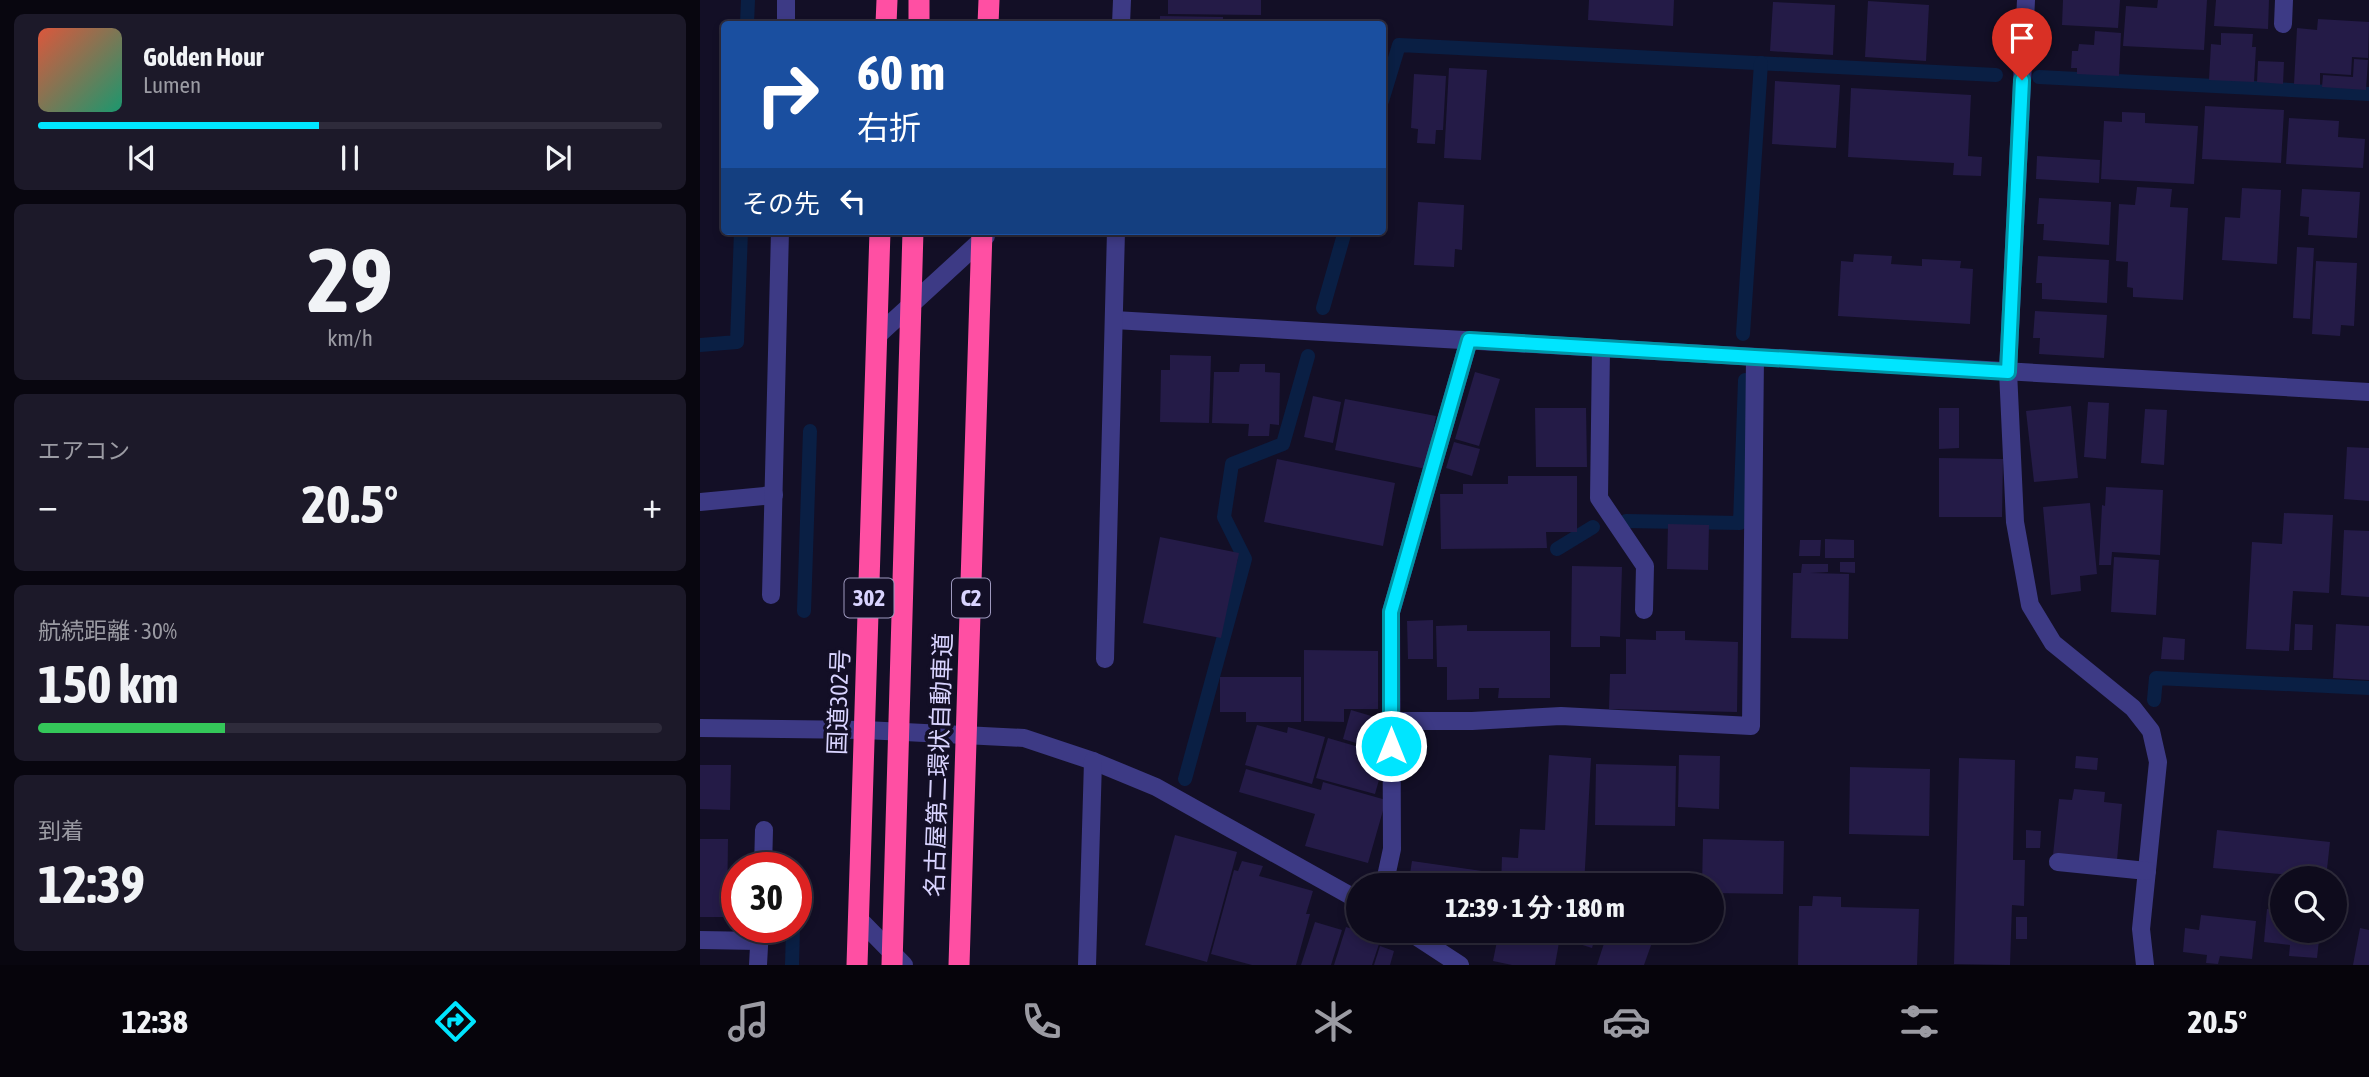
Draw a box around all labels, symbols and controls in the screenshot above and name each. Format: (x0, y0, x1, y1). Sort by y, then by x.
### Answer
pin (1992, 8, 2052, 80)
icon: arrive (2003, 19, 2041, 57)
text: Golden Hour (143, 42, 263, 72)
text: 60 m (857, 44, 945, 100)
icon: right (742, 49, 833, 140)
text: Lumen (143, 72, 201, 98)
text: 右折 (857, 109, 921, 146)
icon: previous (123, 139, 161, 177)
icon: pause (331, 139, 369, 177)
icon: next (539, 139, 577, 177)
icon: left (834, 182, 872, 220)
text: その先 (742, 189, 820, 219)
text: 29 (307, 227, 393, 331)
text: km/h (327, 325, 373, 351)
text: エアコン (38, 438, 130, 464)
text: 20.5° (302, 474, 398, 534)
text: − (38, 483, 58, 526)
text: + (642, 483, 662, 526)
road number: 302 (844, 578, 894, 618)
road number: C2 (952, 578, 990, 618)
text: 航続距離 · 30% (38, 618, 177, 644)
street label: 名古屋第二環状自動車道 (920, 633, 957, 897)
street label: 国道302号 (823, 649, 854, 755)
text: 150 km (38, 654, 179, 714)
position arrow (1354, 709, 1428, 783)
text: 到着 (38, 818, 84, 844)
speed limit sign: 30 (721, 852, 812, 943)
text: 12:39 (38, 854, 145, 914)
map controls (2270, 866, 2347, 943)
button: search (2270, 866, 2347, 943)
text: 12:39 · 1 分 · 180 m (1445, 893, 1625, 923)
icon: directions (431, 997, 480, 1046)
icon: music (724, 997, 773, 1046)
icon: phone (1017, 997, 1066, 1046)
icon: climate (1309, 997, 1358, 1046)
icon: car (1602, 997, 1651, 1046)
icon: filters (1895, 997, 1944, 1046)
text: 12:38 (122, 1003, 188, 1040)
text: 20.5° (2187, 1003, 2247, 1040)

